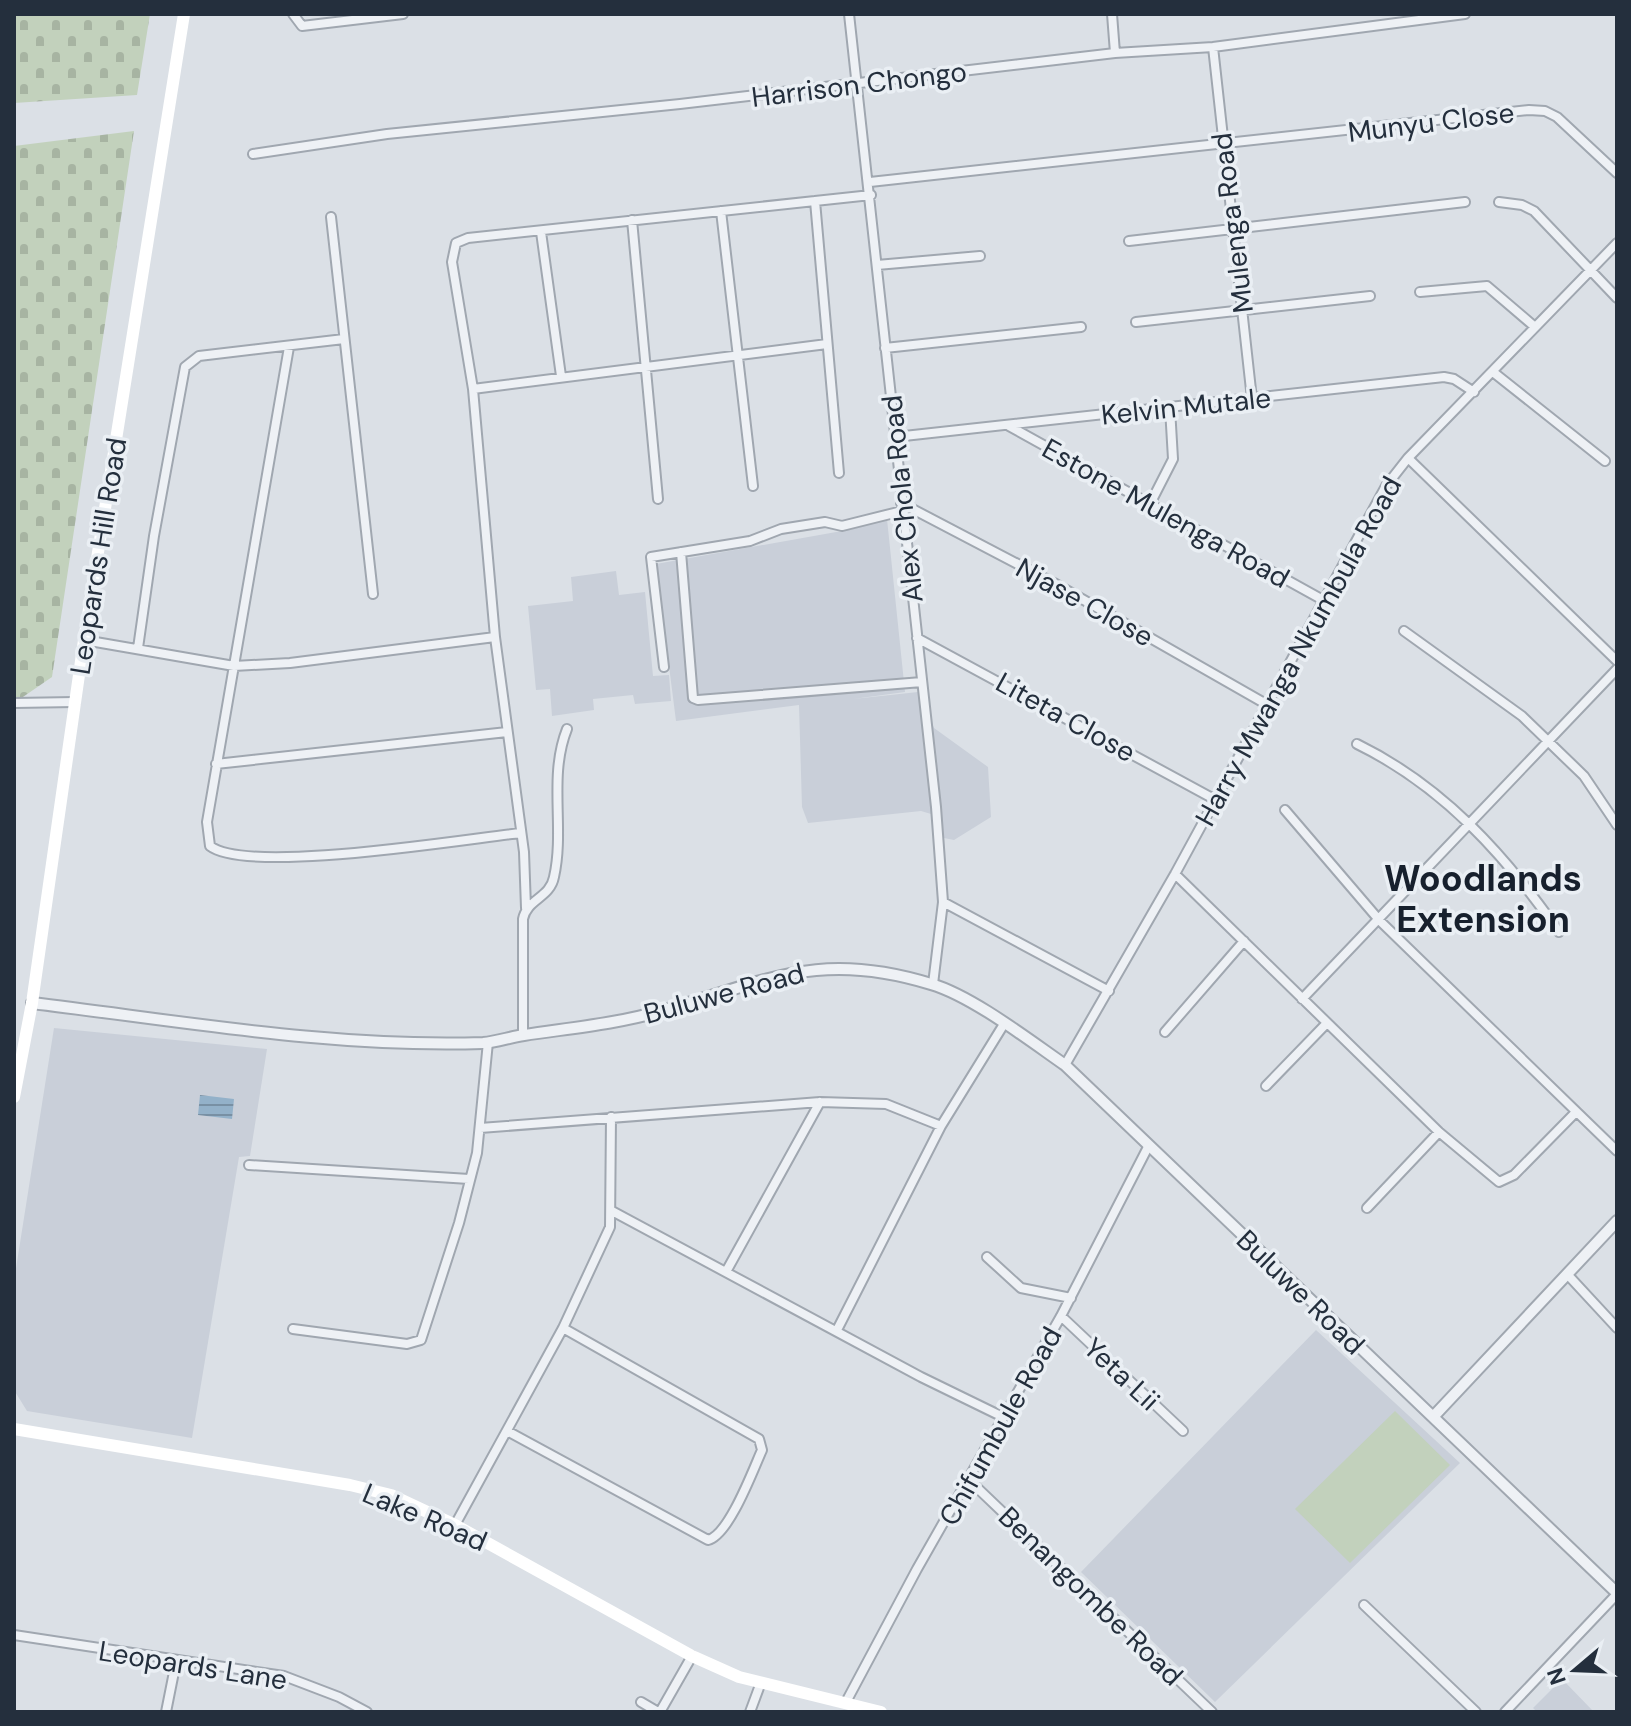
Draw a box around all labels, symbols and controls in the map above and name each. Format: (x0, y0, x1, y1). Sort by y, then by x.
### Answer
street label: Harrison Chongo (749, 53, 969, 116)
street label: Munyu Close (1346, 94, 1516, 151)
street label: Mulenga Road (1203, 131, 1262, 315)
street label: Kelvin Mutale (1099, 379, 1273, 434)
street label: Alex Chola Road (873, 393, 932, 604)
street label: Estone Mulenga Road (1036, 430, 1296, 597)
street label: Leopards Hill Road (62, 435, 135, 677)
street label: Harry Mwanga Nkumbula Road (1187, 470, 1410, 833)
street label: Njase Close (1009, 549, 1160, 655)
street label: Liteta Close (989, 664, 1142, 771)
district label: Woodlands Extension (1384, 855, 1582, 943)
street label: Buluwe Road (640, 954, 808, 1033)
street label: Buluwe Road (1229, 1222, 1373, 1363)
street label: Chifumbule Road (930, 1320, 1070, 1532)
street label: Yeta Lii (1076, 1330, 1168, 1419)
street label: Lake Road (357, 1475, 493, 1560)
street label: Benangombe Road (990, 1499, 1191, 1694)
north arrow (1535, 1630, 1615, 1710)
street label: Leopards Lane (96, 1632, 290, 1699)
text: N (1540, 1664, 1573, 1689)

